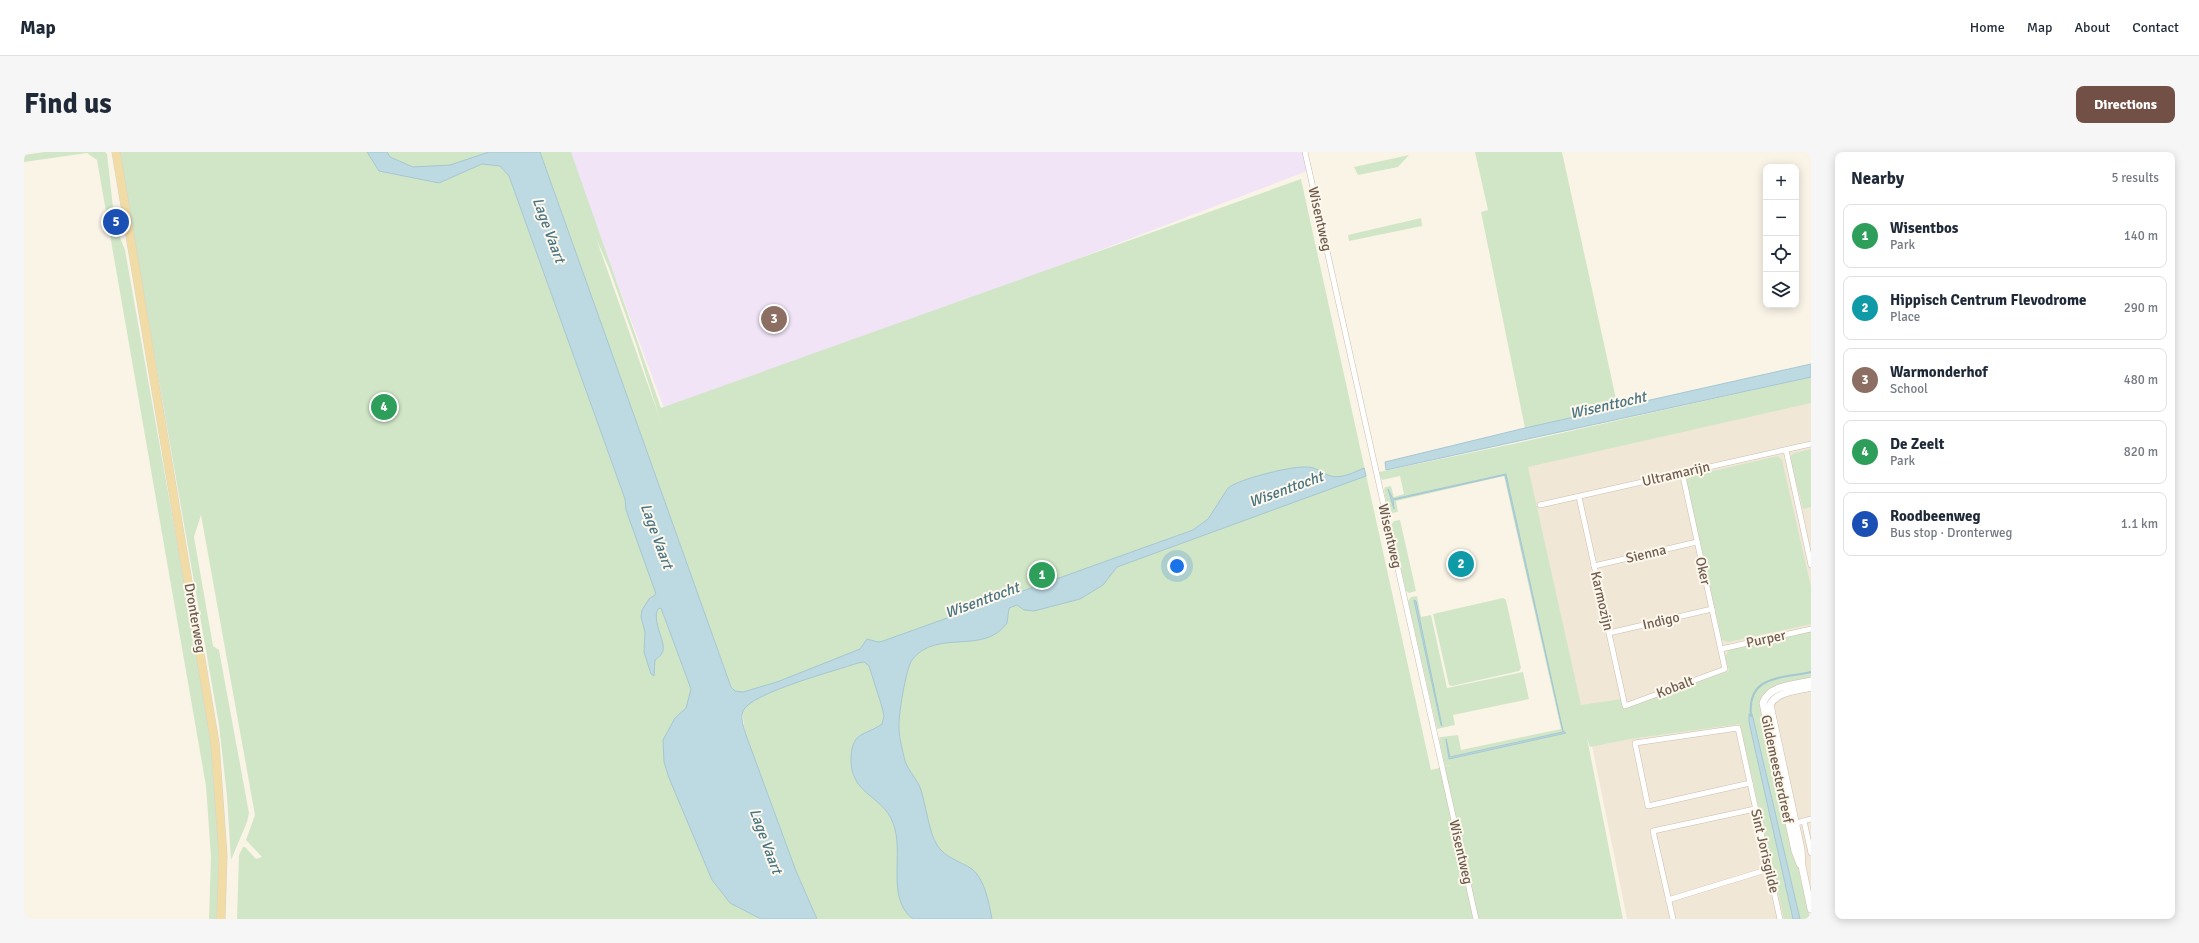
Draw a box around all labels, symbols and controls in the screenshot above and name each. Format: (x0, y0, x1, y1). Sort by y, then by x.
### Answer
text: Map (20, 16, 56, 40)
text: Home (1970, 19, 2005, 36)
text: Map (2027, 19, 2052, 36)
text: About (2074, 19, 2110, 36)
text: Contact (2132, 19, 2179, 36)
button: Directions (2076, 86, 2175, 123)
text: Find us (24, 87, 112, 121)
map controls (1763, 164, 1799, 308)
button: + (1763, 164, 1799, 200)
text: Nearby (1851, 168, 1904, 189)
text: 5 results (2111, 170, 2159, 186)
street label: Wisentweg (1304, 185, 1336, 253)
water label: Lage Vaart (529, 195, 570, 267)
button: − (1763, 200, 1799, 236)
pin: 5 (103, 207, 129, 237)
text: Wisentbos (1890, 219, 1958, 237)
text: 1 (1861, 228, 1869, 244)
text: 140 m (2124, 228, 2158, 244)
button: locate (1763, 236, 1799, 272)
text: Park (1890, 237, 1915, 253)
button: layers (1763, 272, 1799, 308)
text: Hippisch Centrum Flevodrome (1890, 291, 2087, 309)
text: 2 (1861, 300, 1869, 316)
text: 290 m (2124, 300, 2158, 316)
pin: 3 (761, 304, 787, 334)
text: Place (1890, 309, 1920, 325)
text: Warmonderhof (1890, 363, 1988, 381)
text: 3 (1861, 372, 1869, 388)
text: 480 m (2124, 372, 2158, 388)
text: School (1890, 381, 1928, 397)
water label: Wisenttocht (1568, 387, 1650, 423)
pin: 4 (371, 392, 397, 422)
text: De Zeelt (1890, 435, 1944, 453)
text: 4 (1861, 444, 1869, 460)
text: 820 m (2124, 444, 2158, 460)
text: Park (1890, 453, 1915, 469)
street label: Ultramarijn (1640, 458, 1712, 490)
water label: Wisenttocht (1246, 467, 1327, 511)
water label: Lage Vaart (637, 501, 678, 573)
street label: Wisentweg (1374, 502, 1406, 570)
text: Roodbeenweg (1890, 507, 1980, 525)
text: 5 (1861, 516, 1869, 532)
text: 1.1 km (2121, 516, 2158, 532)
text: Bus stop · Dronterweg (1890, 525, 2012, 541)
street label: Sienna (1624, 541, 1668, 567)
pin: 2 (1448, 549, 1474, 579)
street label: Oker (1692, 555, 1715, 587)
your location (1167, 556, 1187, 576)
pin: 1 (1029, 560, 1055, 590)
street label: Karmozijn (1587, 570, 1617, 632)
water label: Wisenttocht (942, 578, 1023, 622)
street label: Dronterweg (181, 582, 209, 654)
street label: Indigo (1641, 608, 1681, 634)
street label: Purper (1745, 626, 1788, 651)
street label: Kobalt (1654, 672, 1696, 702)
street label: Gildemeesterdreef (1757, 713, 1797, 826)
water label: Lage Vaart (746, 806, 787, 878)
street label: Sint Jorisgilde (1747, 807, 1783, 895)
street label: Wisentweg (1445, 818, 1477, 886)

